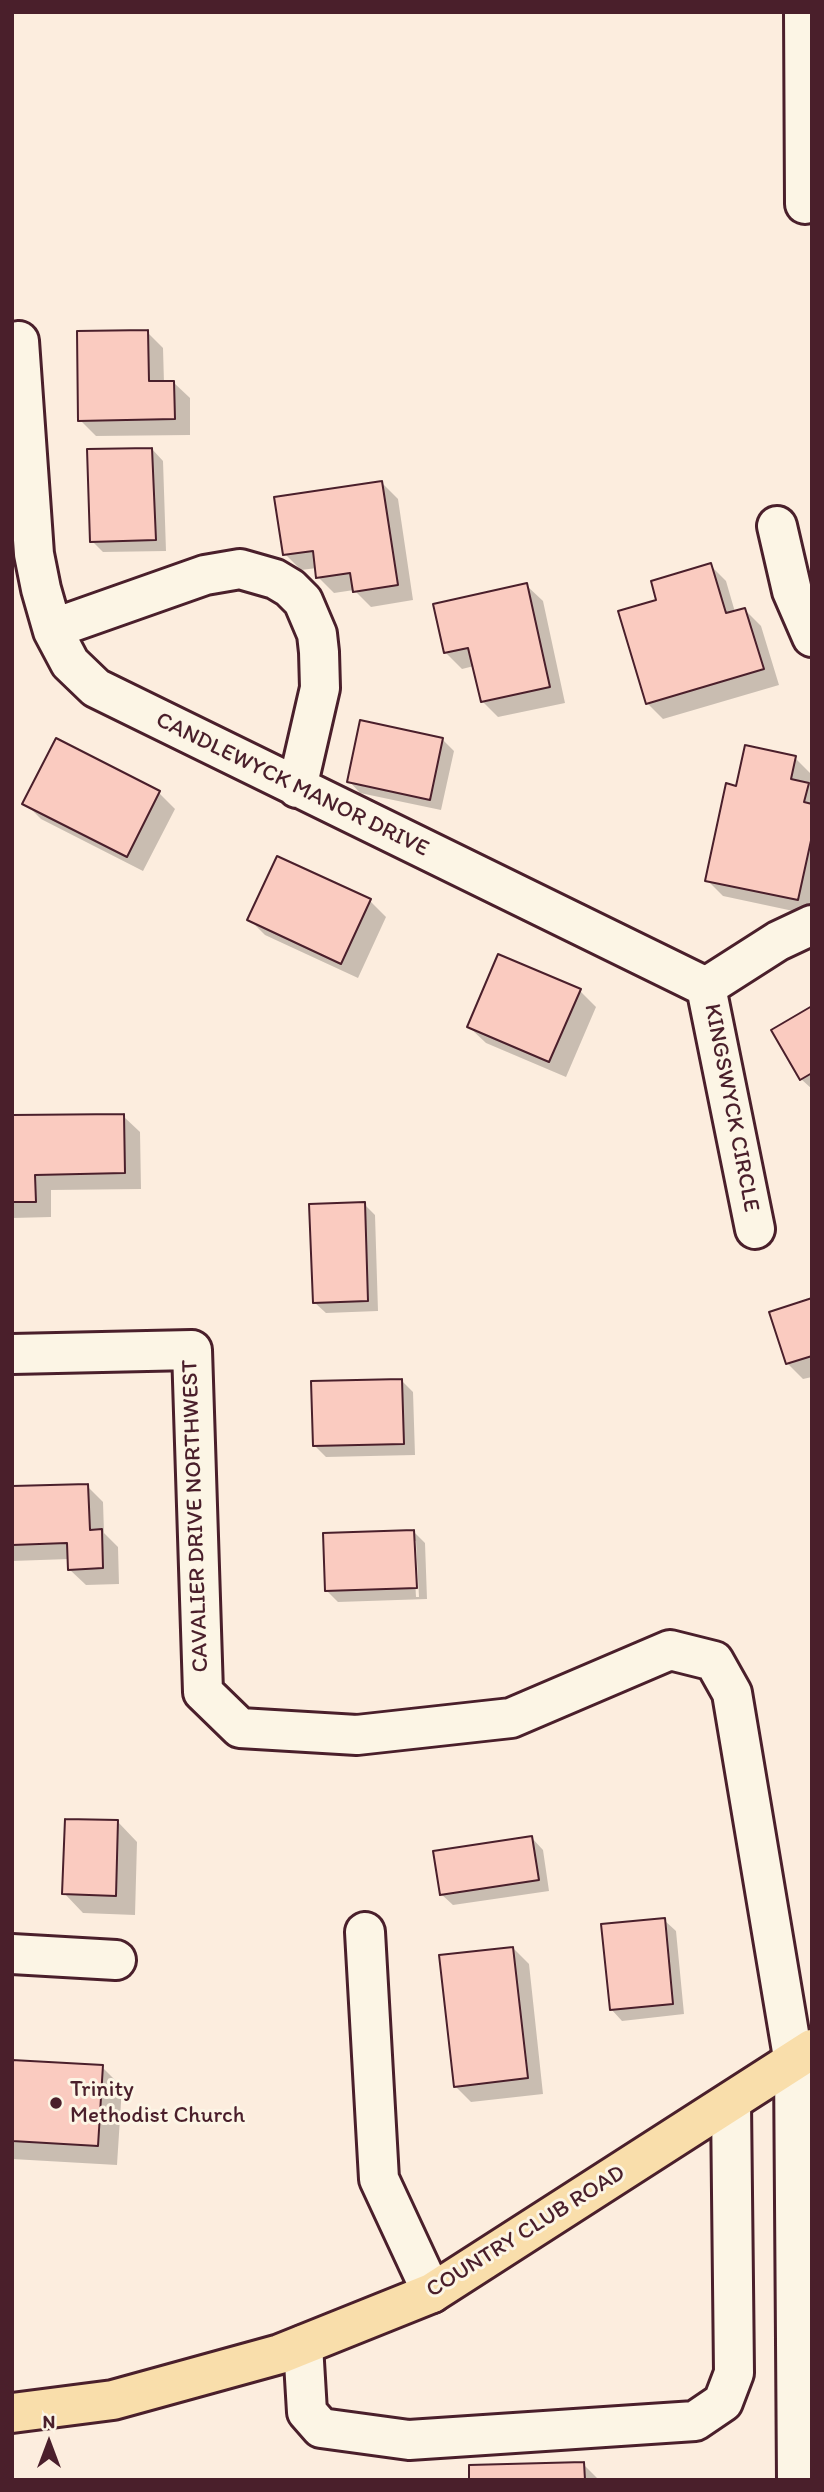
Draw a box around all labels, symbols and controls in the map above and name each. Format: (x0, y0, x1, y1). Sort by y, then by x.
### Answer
street label: CANDLEWYCK MANOR DRIVE (151, 707, 433, 863)
street label: KINGSWYCK CIRCLE (697, 1001, 765, 1215)
street label: CAVALIER DRIVE NORTHWEST (177, 1359, 215, 1673)
place label: Trinity Methodist Church (70, 2076, 245, 2130)
marker: Trinity Methodist Church (48, 2095, 64, 2111)
street label: COUNTRY CLUB ROAD (422, 2160, 630, 2304)
north arrow (14, 2408, 84, 2478)
text: N (43, 2410, 55, 2433)

